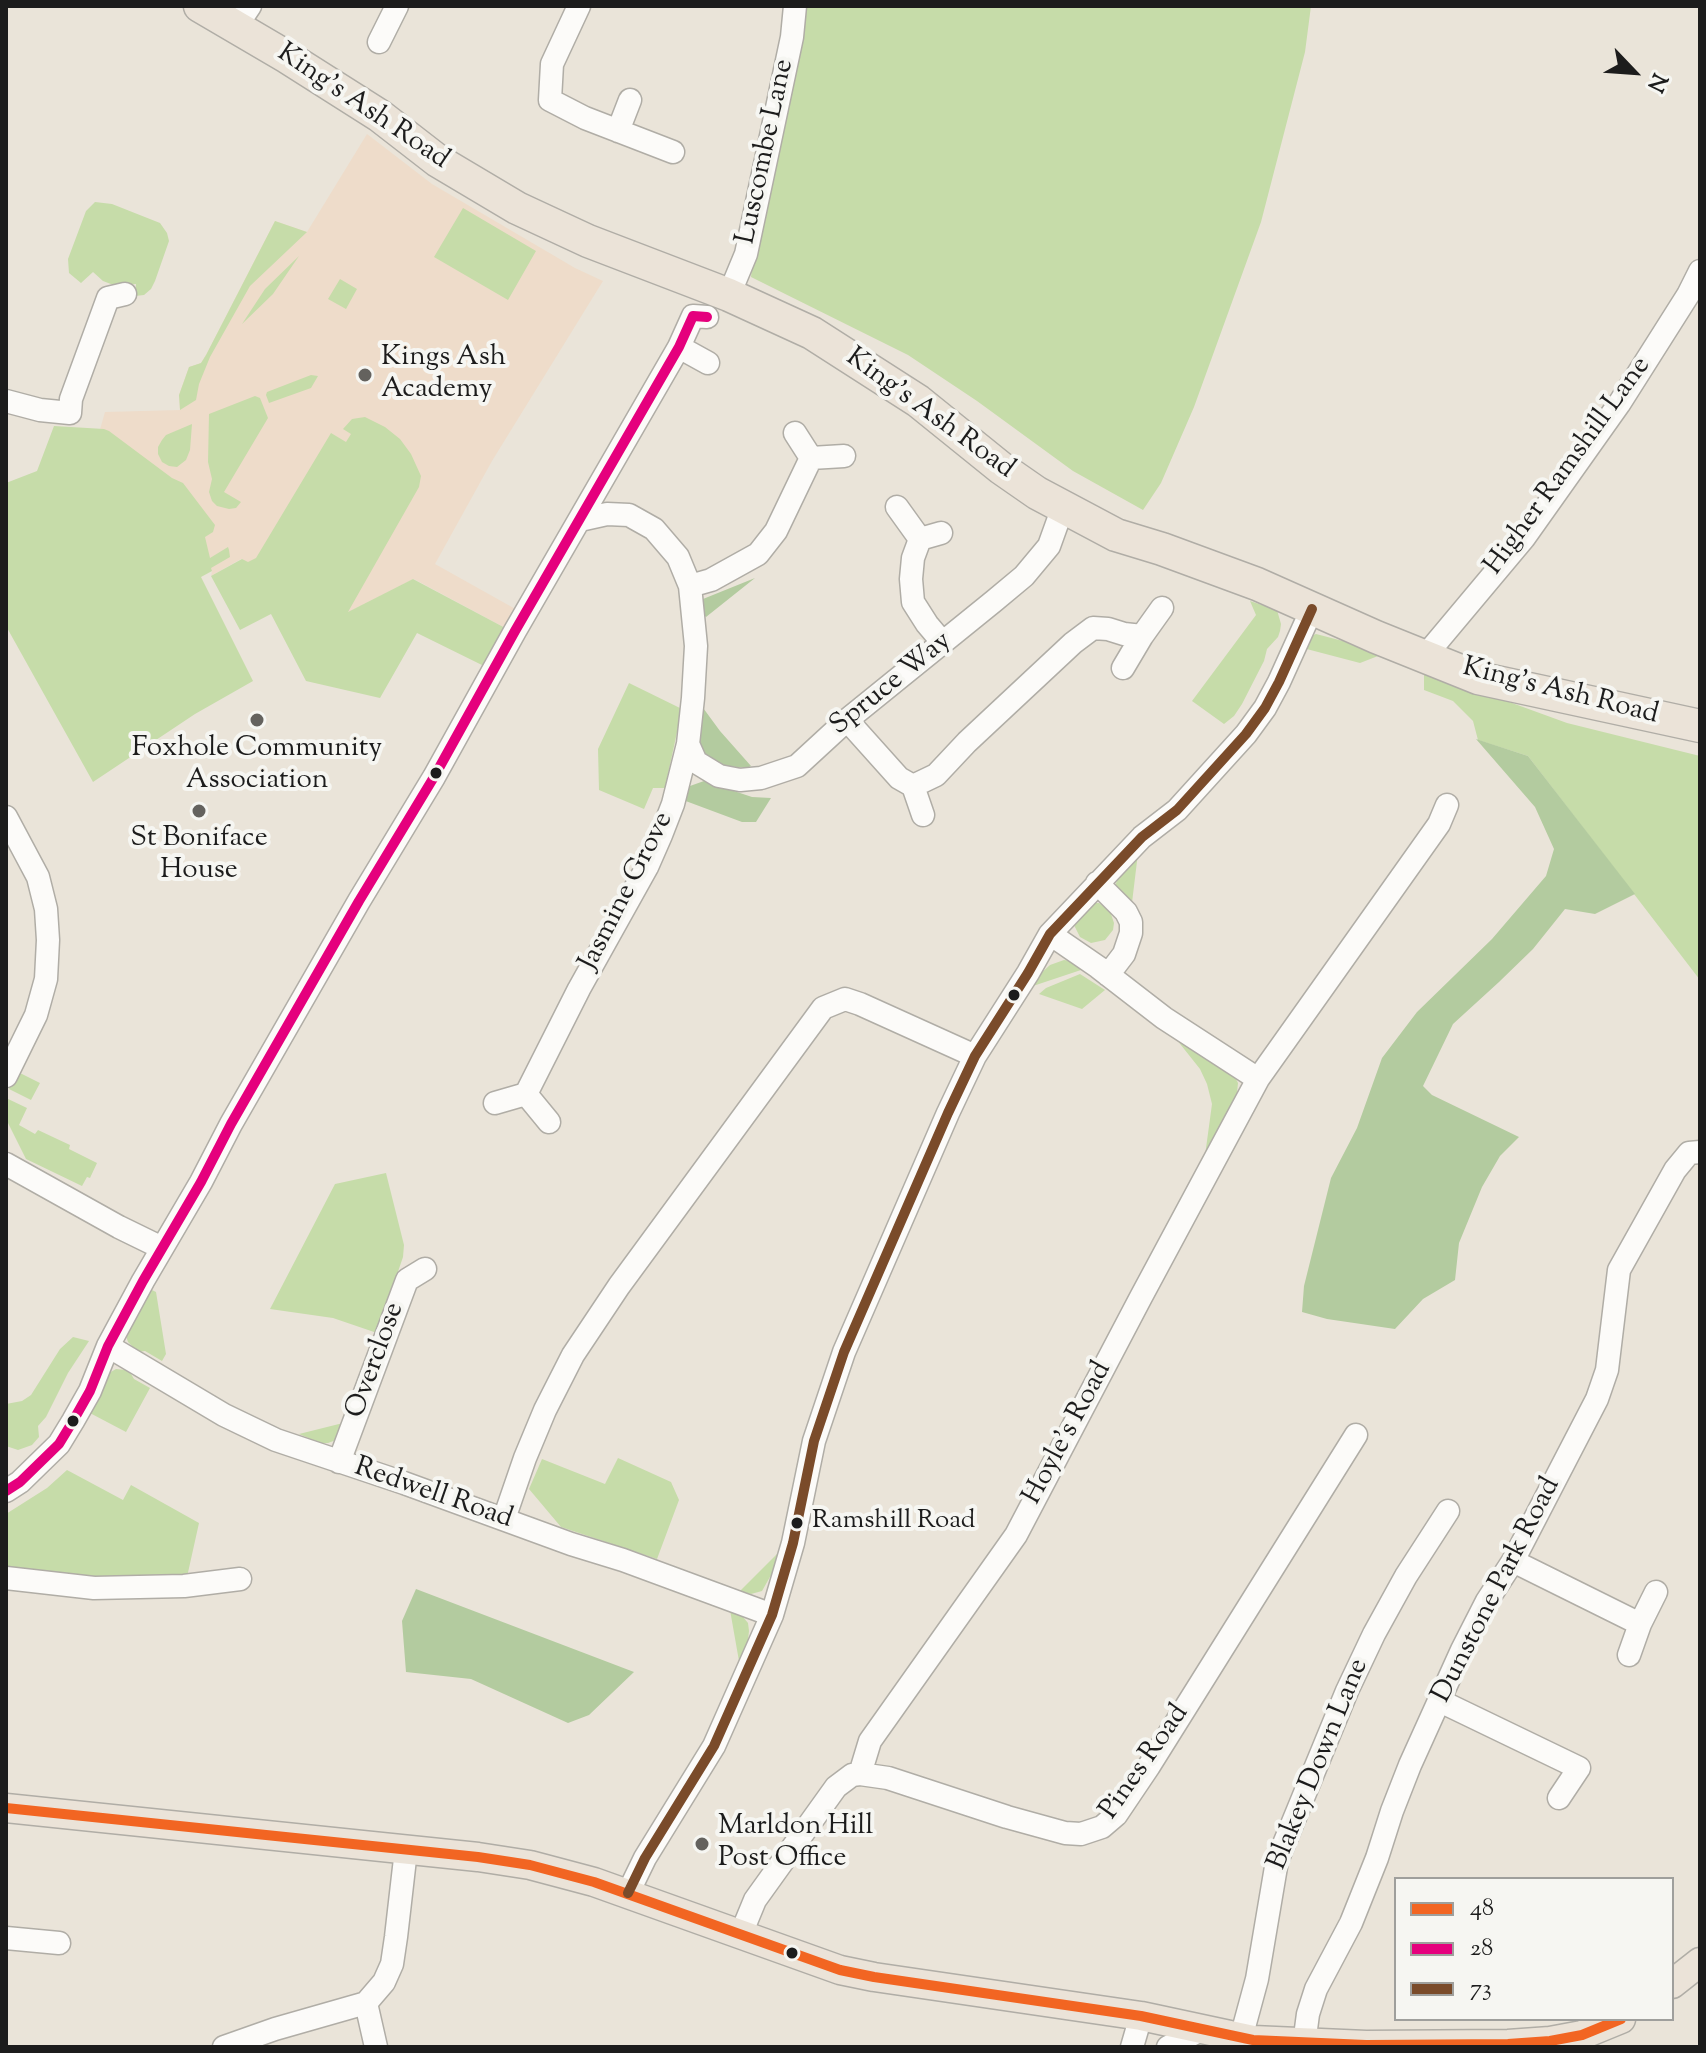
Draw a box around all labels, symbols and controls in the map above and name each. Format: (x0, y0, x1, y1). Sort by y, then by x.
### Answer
north arrow (1594, 32, 1674, 112)
street label: King's Ash Road (269, 38, 455, 178)
street label: Luscombe Lane (731, 56, 803, 248)
text: N (1638, 67, 1674, 97)
place label: Kings Ash Academy (381, 342, 506, 408)
street label: King's Ash Road (838, 342, 1020, 488)
street label: Higher Ramshill Lane (1479, 351, 1659, 583)
marker: Kings Ash Academy (356, 366, 374, 384)
street label: Spruce Way (825, 626, 959, 744)
street label: King's Ash Road (1459, 652, 1661, 734)
marker: Foxhole Community Association (248, 711, 266, 729)
place label: Foxhole Community Association (132, 733, 382, 799)
unlabelled marker (428, 765, 444, 781)
marker: St Boniface House (190, 802, 208, 820)
street label: Jasmine Grove (574, 807, 682, 977)
place label: St Boniface House (130, 823, 268, 889)
unlabelled marker (1006, 987, 1022, 1003)
street label: Overclose (341, 1299, 413, 1423)
street label: Hoyle's Road (1017, 1357, 1121, 1511)
unlabelled marker (65, 1413, 81, 1429)
street label: Redwell Road (349, 1452, 517, 1538)
street label: Dunstone Park Road (1427, 1473, 1569, 1709)
place label: Ramshill Road (812, 1507, 976, 1539)
marker: Ramshill Road (789, 1515, 805, 1531)
street label: Blakey Down Lane (1262, 1655, 1378, 1875)
street label: Pines Road (1094, 1699, 1198, 1827)
place label: Marldon Hill Post Office (718, 1811, 873, 1877)
marker: Marldon Hill Post Office (693, 1835, 711, 1853)
legend (1394, 1877, 1674, 2021)
text: 48 (1470, 1892, 1494, 1926)
text: 28 (1470, 1932, 1493, 1966)
unlabelled marker (784, 1945, 800, 1961)
text: 73 (1470, 1972, 1492, 2006)

